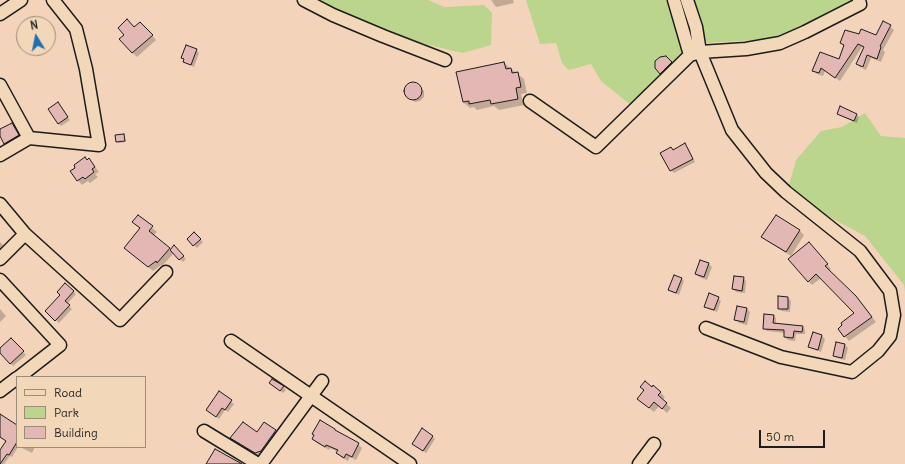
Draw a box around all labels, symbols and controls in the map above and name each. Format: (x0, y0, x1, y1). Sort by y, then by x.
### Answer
north arrow (16, 16, 56, 56)
text: N (29, 18, 39, 33)
legend (16, 376, 146, 448)
text: Road (54, 385, 82, 400)
text: Park (54, 405, 79, 420)
scale bar (761, 422, 827, 448)
text: Building (54, 425, 98, 440)
text: 50 m (766, 429, 794, 444)

